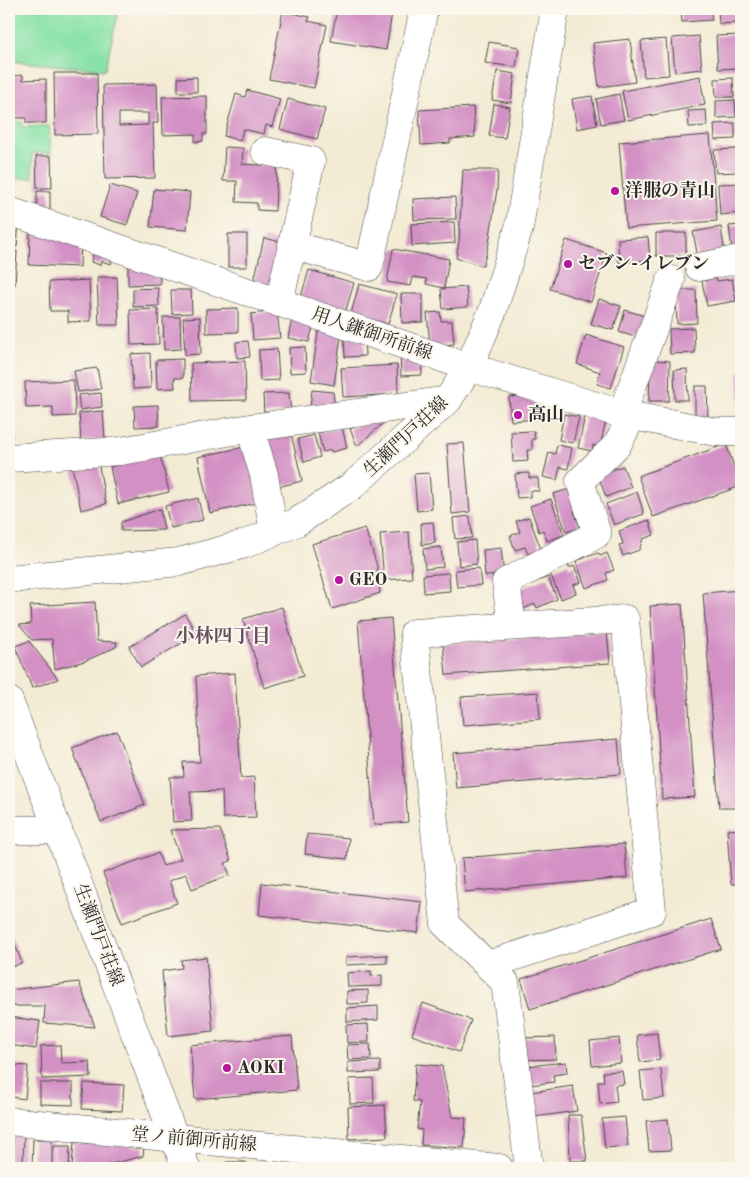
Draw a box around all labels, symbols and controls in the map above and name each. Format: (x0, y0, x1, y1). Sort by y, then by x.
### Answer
place label: 洋服の青山 (625, 180, 715, 200)
marker: 洋服の青山 (609, 185, 621, 197)
place label: セブン-イレブン (578, 253, 709, 273)
marker: セブン-イレブン (562, 258, 574, 270)
street label: 用人鎌御所前線 (310, 303, 435, 363)
street label: 生瀬門戸荘線 (359, 392, 452, 480)
place label: 高山 (528, 404, 564, 424)
marker: 高山 (512, 409, 524, 421)
place label: GEO (349, 571, 387, 589)
marker: GEO (333, 574, 345, 586)
district label: 小林四丁目 (175, 625, 271, 647)
street label: 生瀬門戸荘線 (70, 881, 128, 989)
place label: AOKI (237, 1059, 284, 1077)
marker: AOKI (221, 1062, 233, 1074)
street label: 堂ノ前御所前線 (130, 1124, 258, 1154)

